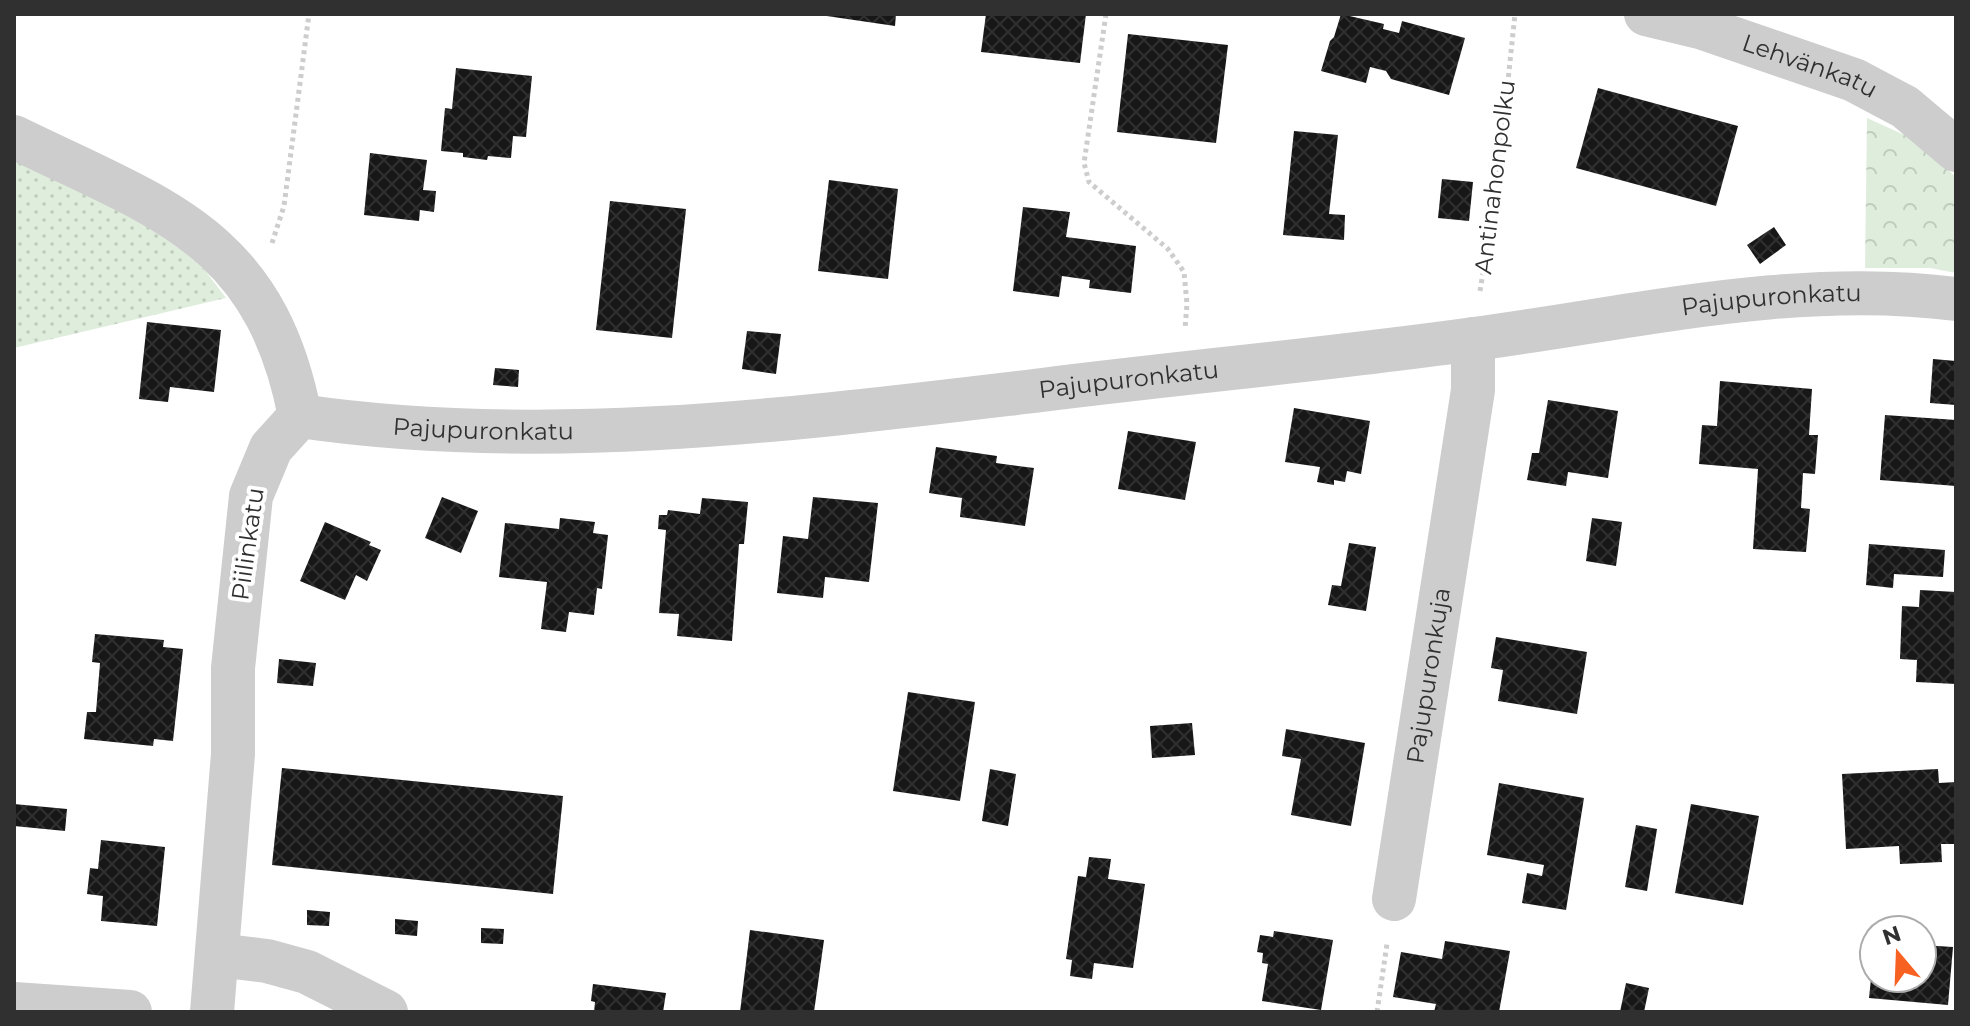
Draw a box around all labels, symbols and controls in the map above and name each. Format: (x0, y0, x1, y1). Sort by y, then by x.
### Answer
street label: Lehvänkatu (1739, 28, 1883, 104)
street label: Antinahonpolku (1468, 78, 1521, 276)
street label: Pajupuronkatu (1679, 278, 1862, 322)
street label: Pajupuronkatu (1037, 355, 1220, 404)
street label: Pajupuronkatu (392, 412, 574, 446)
street label: Piilinkatu (225, 486, 270, 602)
street label: Pajupuronkuja (1400, 586, 1456, 766)
north arrow (1858, 914, 1938, 994)
text: N (1879, 920, 1904, 951)

